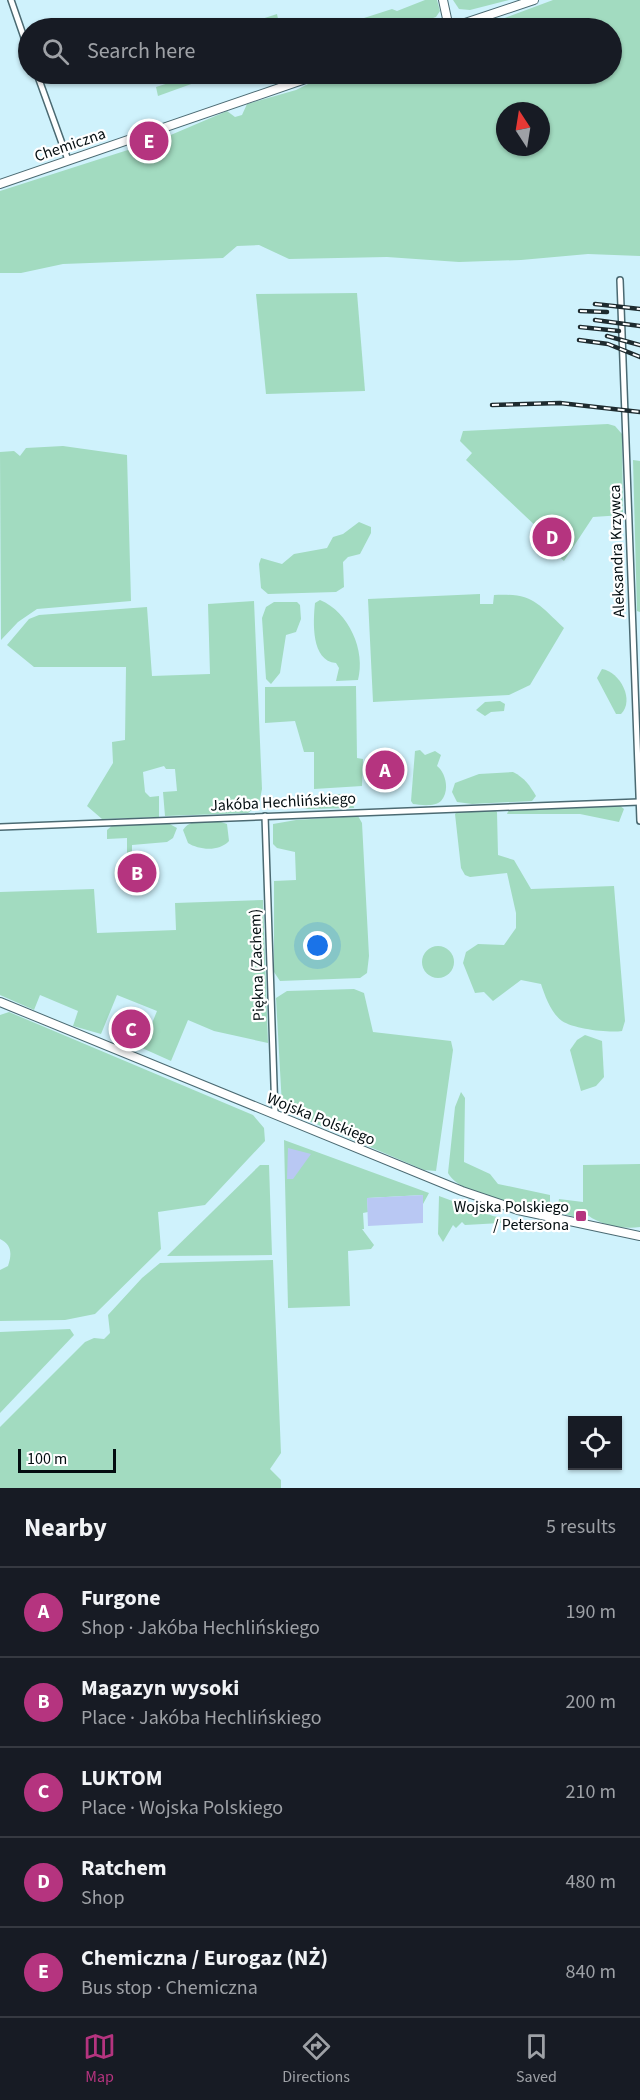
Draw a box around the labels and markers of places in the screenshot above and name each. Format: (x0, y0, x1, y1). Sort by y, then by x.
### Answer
pin: E (130, 118, 168, 164)
pin: D (532, 514, 572, 560)
pin: A (366, 748, 404, 792)
pin: B (118, 850, 156, 896)
pin: C (112, 1006, 150, 1052)
place label: Wojska Polskiego / Petersona (454, 1196, 569, 1236)
marker: Wojska Polskiego / Petersona (574, 1209, 588, 1223)

